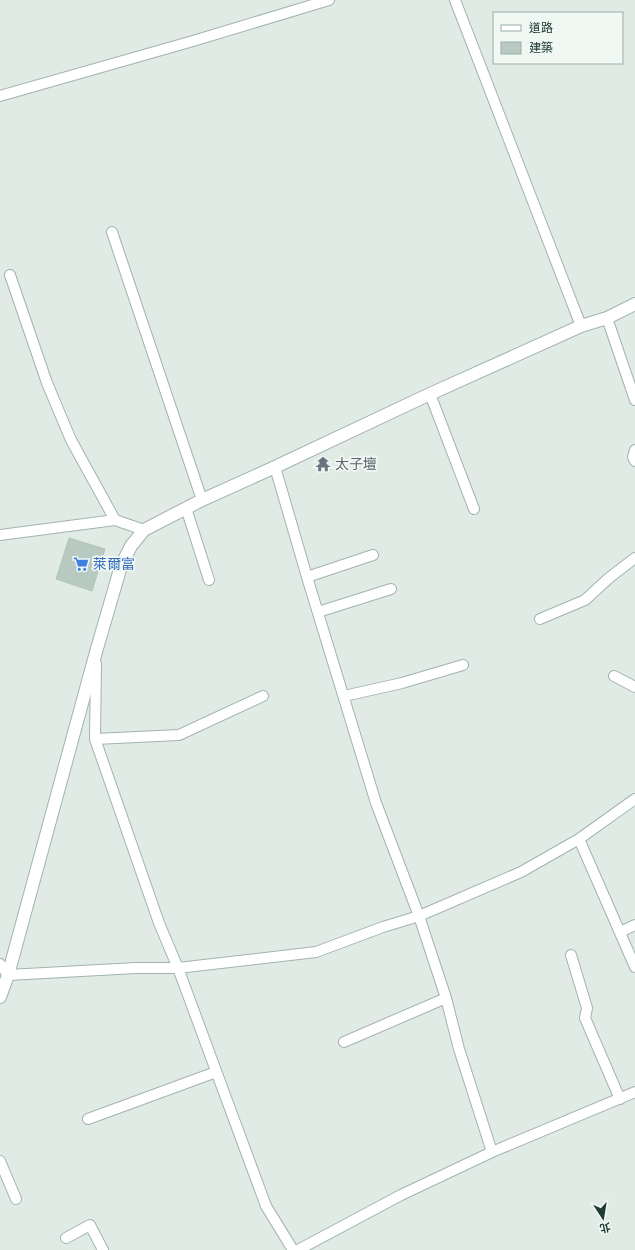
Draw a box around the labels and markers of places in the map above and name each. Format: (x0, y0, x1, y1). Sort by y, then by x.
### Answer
temple icon: 太子壇 (314, 455, 332, 473)
place label: 太子壇 (335, 456, 377, 473)
supermarket icon: 萊爾富 (72, 555, 90, 573)
place label: 萊爾富 (93, 556, 135, 573)

